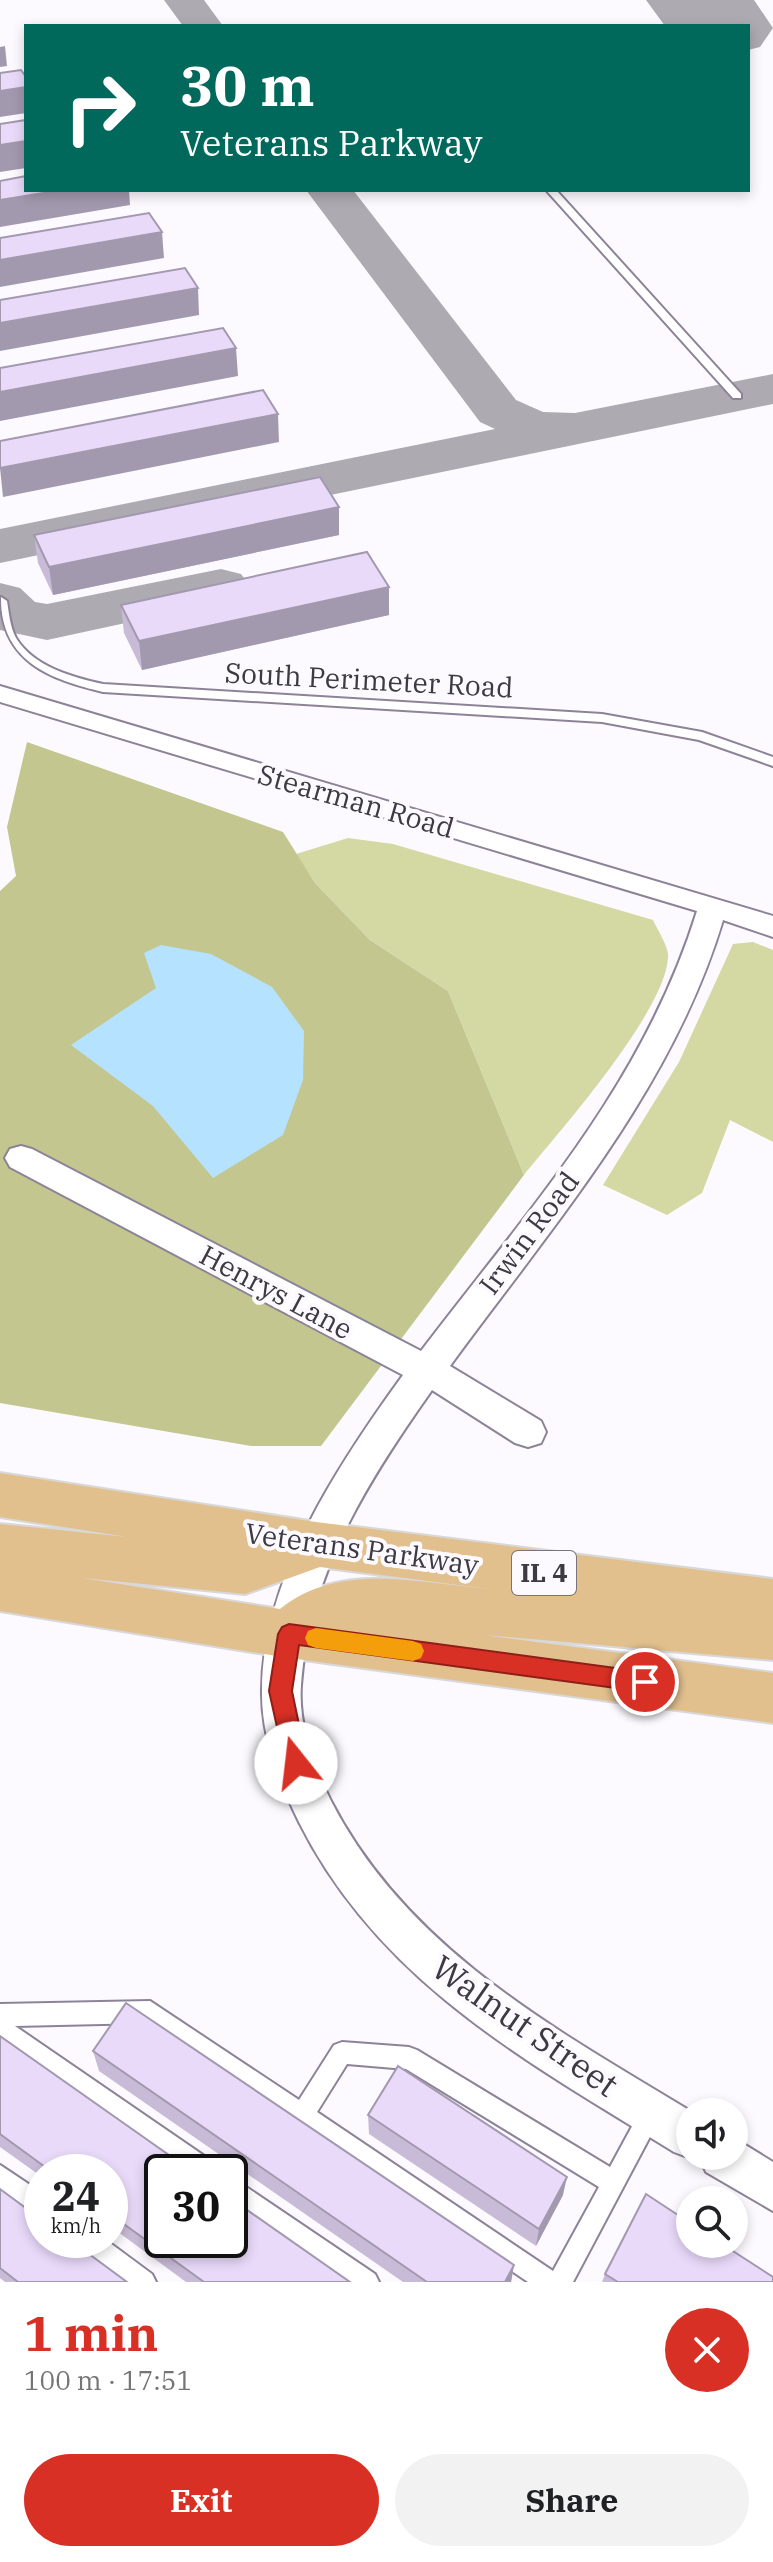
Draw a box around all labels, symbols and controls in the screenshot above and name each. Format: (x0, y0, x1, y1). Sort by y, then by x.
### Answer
text: 30 m (180, 49, 315, 121)
icon: right (48, 56, 152, 160)
text: Veterans Parkway (180, 119, 483, 166)
street label: South Perimeter Road (224, 653, 514, 706)
street label: Stearman Road (254, 755, 459, 846)
street label: Irwin Road (470, 1164, 587, 1302)
street label: Henrys Lane (193, 1236, 359, 1347)
street label: Veterans Parkway (243, 1514, 481, 1583)
road number: IL 4 (512, 1551, 576, 1595)
pin (611, 1648, 679, 1716)
icon: arrive (623, 1660, 667, 1704)
position arrow (254, 1721, 338, 1805)
street label: Walnut Street (424, 1945, 627, 2106)
map controls (676, 2098, 748, 2258)
button: sound (676, 2098, 748, 2170)
speed limit sign: 30 (144, 2154, 248, 2258)
text: 24 (52, 2170, 100, 2222)
button: search (676, 2186, 748, 2258)
text: km/h (51, 2212, 101, 2239)
text: 1 min (24, 2302, 158, 2364)
button: close (665, 2308, 749, 2392)
text: 100 m · 17:51 (24, 2363, 192, 2397)
button: Exit (24, 2454, 379, 2546)
button: Share (395, 2454, 749, 2546)

